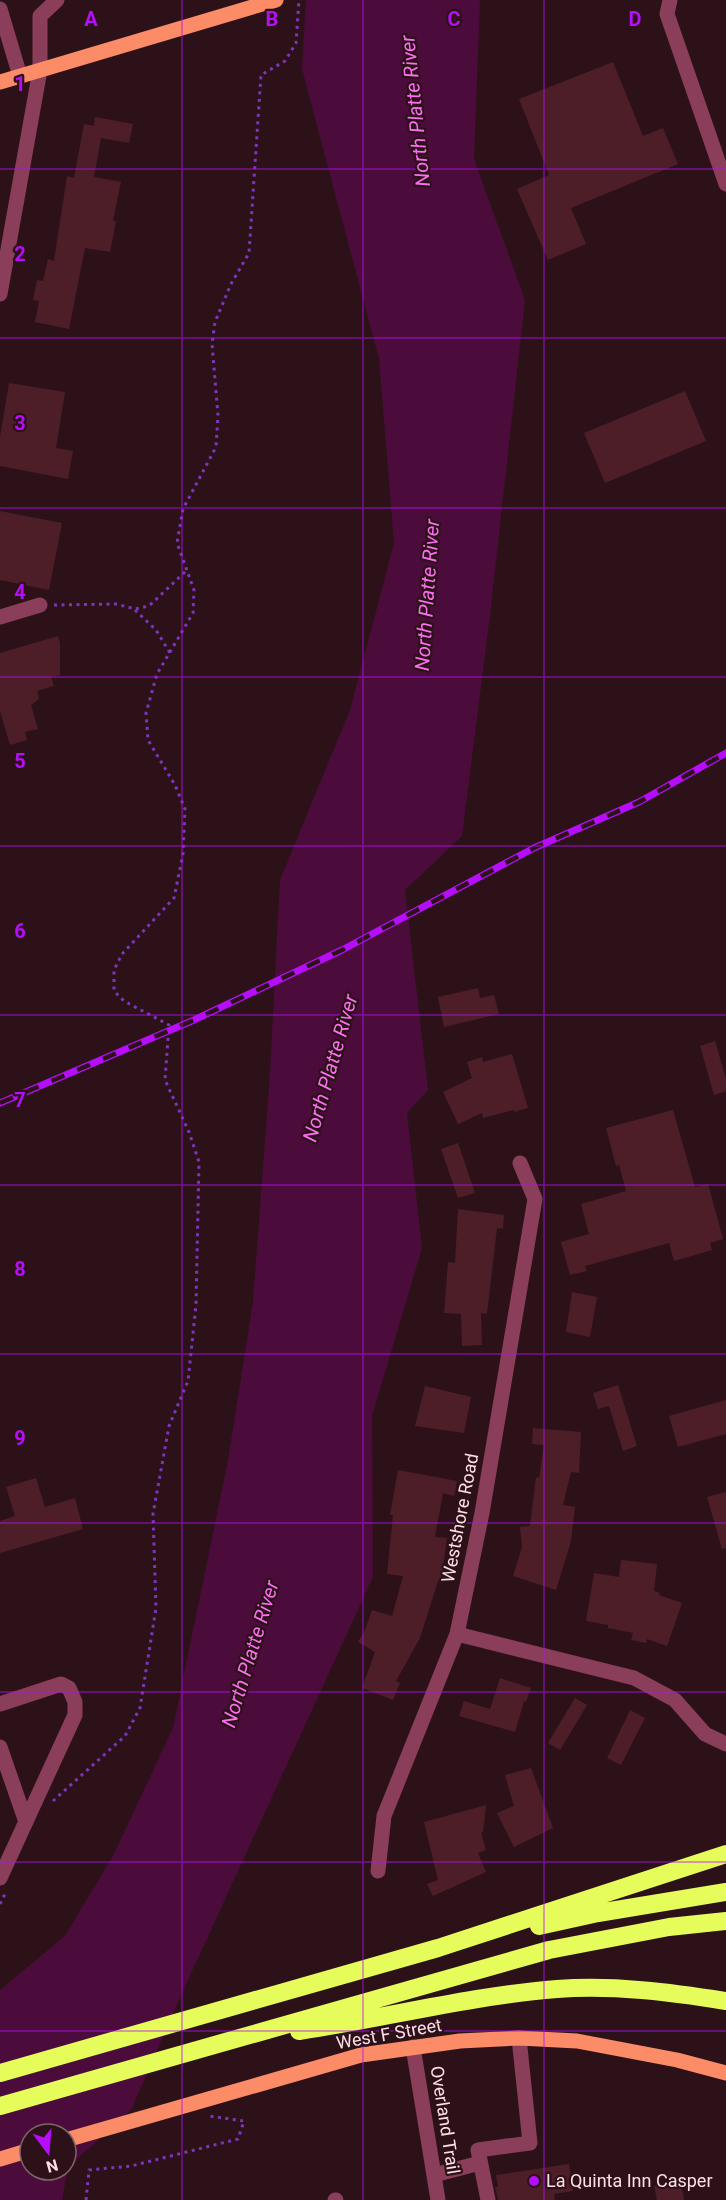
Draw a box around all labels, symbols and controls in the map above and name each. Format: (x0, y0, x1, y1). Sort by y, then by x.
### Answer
text: A (84, 7, 98, 31)
text: B (266, 7, 278, 31)
text: C (447, 7, 461, 31)
text: D (629, 7, 642, 31)
water label: North Platte River (395, 33, 435, 188)
text: 1 (14, 72, 26, 96)
text: 2 (14, 242, 26, 266)
text: 3 (14, 411, 26, 435)
water label: North Platte River (410, 517, 444, 672)
text: 4 (14, 580, 26, 604)
text: 5 (14, 749, 26, 773)
text: 6 (14, 919, 26, 943)
water label: North Platte River (298, 990, 363, 1144)
text: 7 (14, 1088, 26, 1112)
text: 8 (14, 1257, 26, 1281)
text: 9 (14, 1426, 26, 1450)
street label: Westshore Road (437, 1452, 482, 1584)
water label: North Platte River (216, 1576, 284, 1730)
street label: West F Street (335, 2014, 443, 2053)
street label: Overland Trail (427, 2064, 464, 2176)
north arrow (18, 2122, 78, 2182)
text: N (44, 2155, 60, 2177)
place label: La Quinta Inn Casper (546, 2170, 713, 2191)
marker: La Quinta Inn Casper (527, 2174, 541, 2188)

